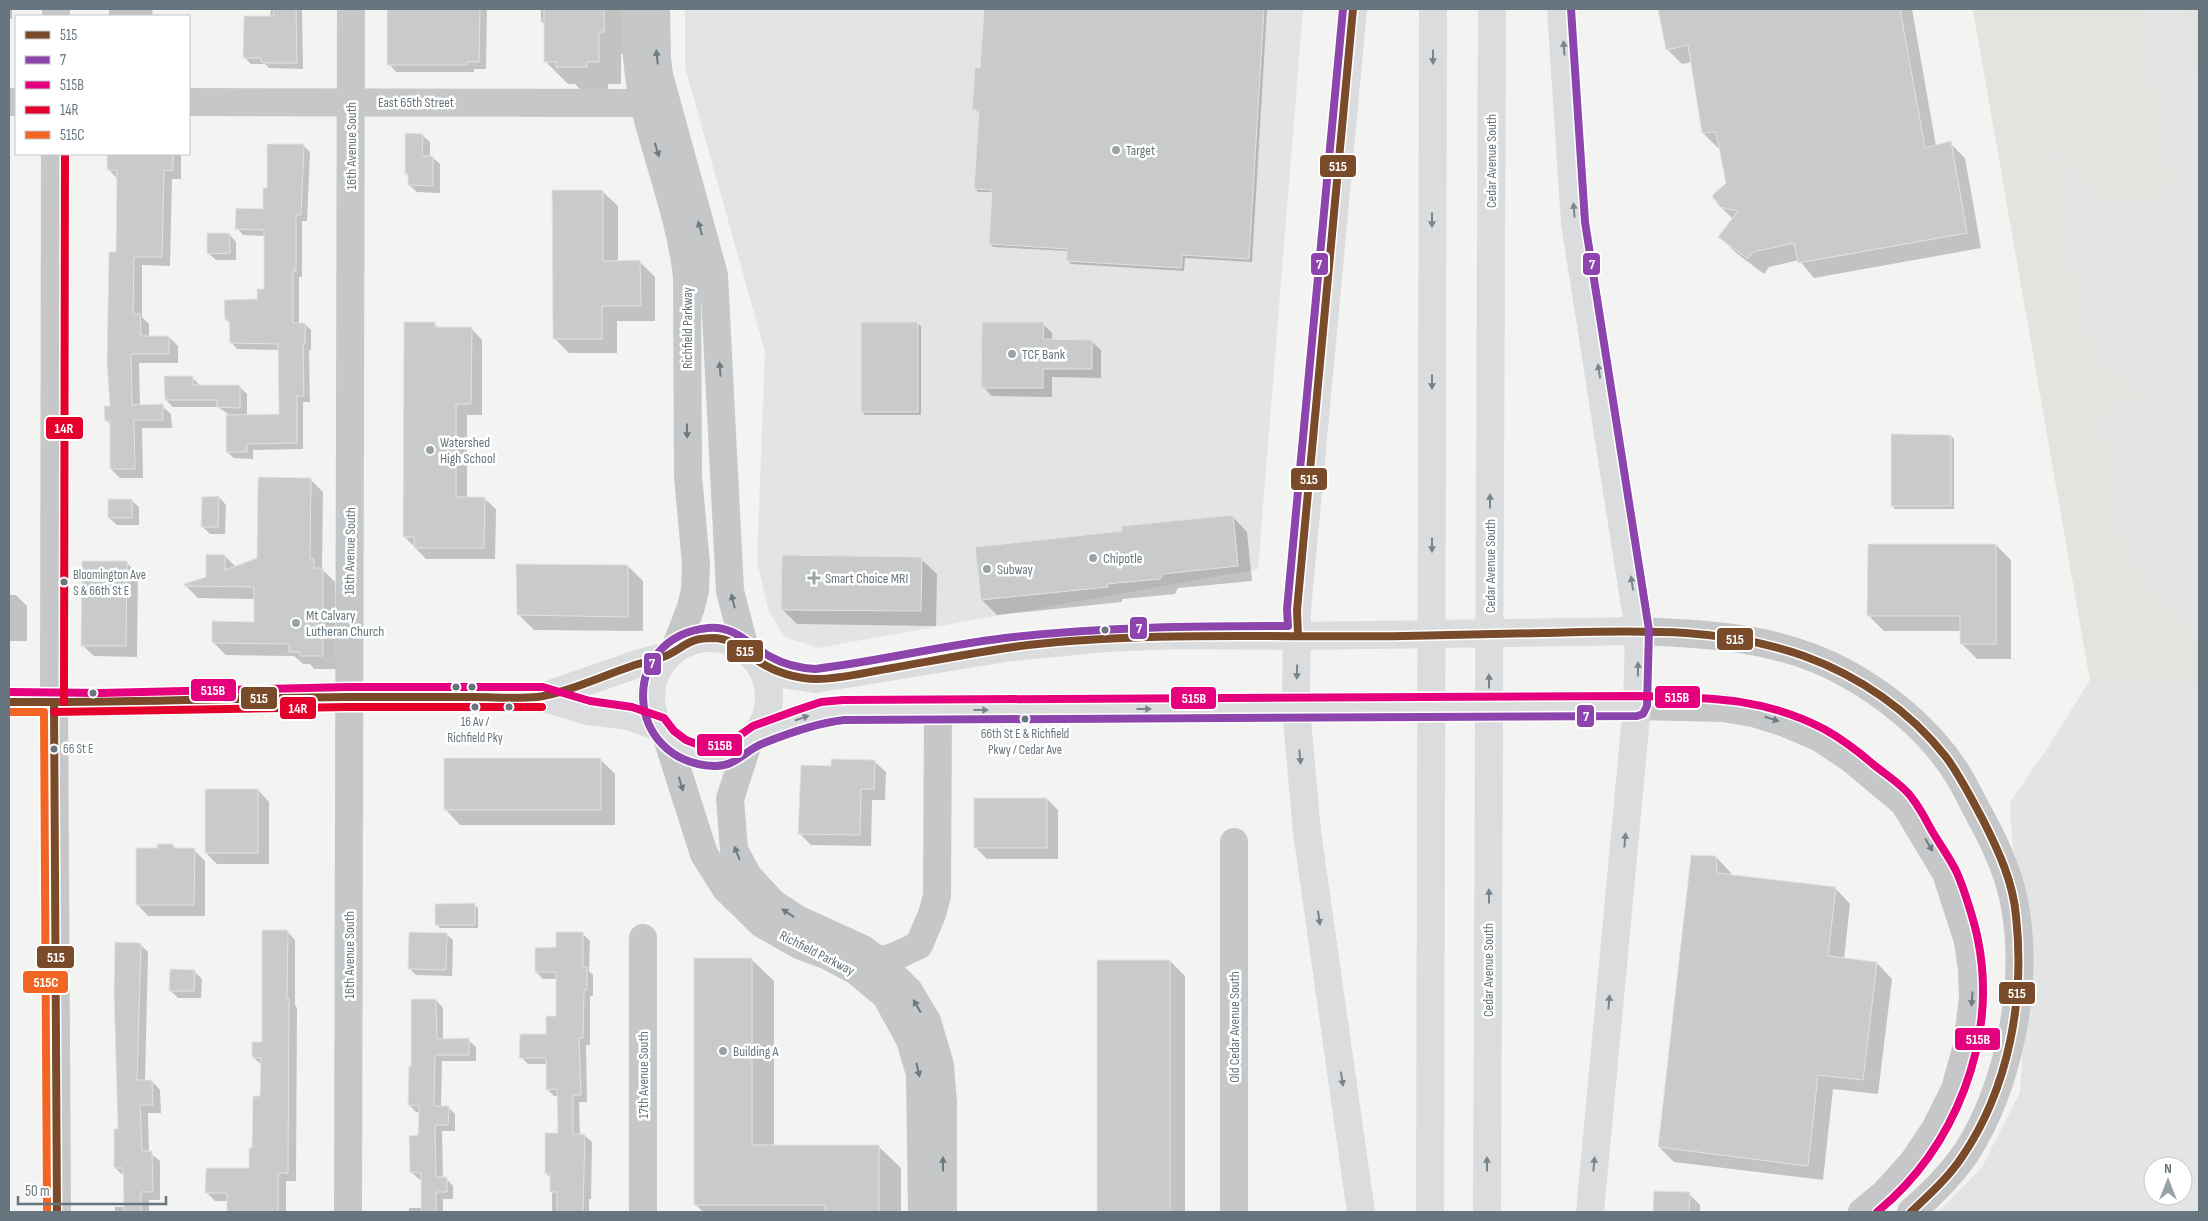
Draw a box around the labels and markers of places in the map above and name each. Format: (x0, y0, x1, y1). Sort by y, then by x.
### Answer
place label: Target (1126, 142, 1155, 159)
marker: Target (1110, 144, 1122, 156)
place label: TCF Bank (1022, 346, 1066, 363)
marker: TCF Bank (1006, 348, 1018, 360)
place label: Watershed High School (440, 434, 495, 467)
marker: Watershed High School (424, 444, 436, 456)
place label: Chipotle (1103, 550, 1143, 567)
marker: Chipotle (1087, 552, 1099, 564)
place label: Subway (997, 561, 1034, 578)
marker: Subway (981, 563, 993, 575)
place label: Bloomington Ave S & 66th St E (73, 567, 146, 599)
place label: Smart Choice MRI (825, 570, 908, 587)
marker: Smart Choice MRI (807, 571, 821, 585)
marker: Bloomington Ave S & 66th St E (59, 577, 69, 587)
place label: Mt Calvary Lutheran Church (306, 607, 384, 640)
marker: Mt Calvary Lutheran Church (290, 617, 302, 629)
unlabelled marker (1100, 625, 1110, 635)
unlabelled marker (451, 682, 461, 692)
unlabelled marker (467, 682, 477, 692)
unlabelled marker (88, 688, 98, 698)
marker: 16 Av / Richfield Pky (470, 702, 480, 712)
unlabelled marker (504, 702, 514, 712)
place label: 16 Av / Richfield Pky (447, 714, 503, 746)
marker: 66th St E & Richfield Pkwy / Cedar Ave (1020, 714, 1030, 724)
place label: 66th St E & Richfield Pkwy / Cedar Ave (981, 726, 1069, 758)
place label: 66 St E (63, 741, 93, 757)
marker: 66 St E (49, 744, 59, 754)
place label: Building A (733, 1043, 780, 1060)
marker: Building A (717, 1045, 729, 1057)

